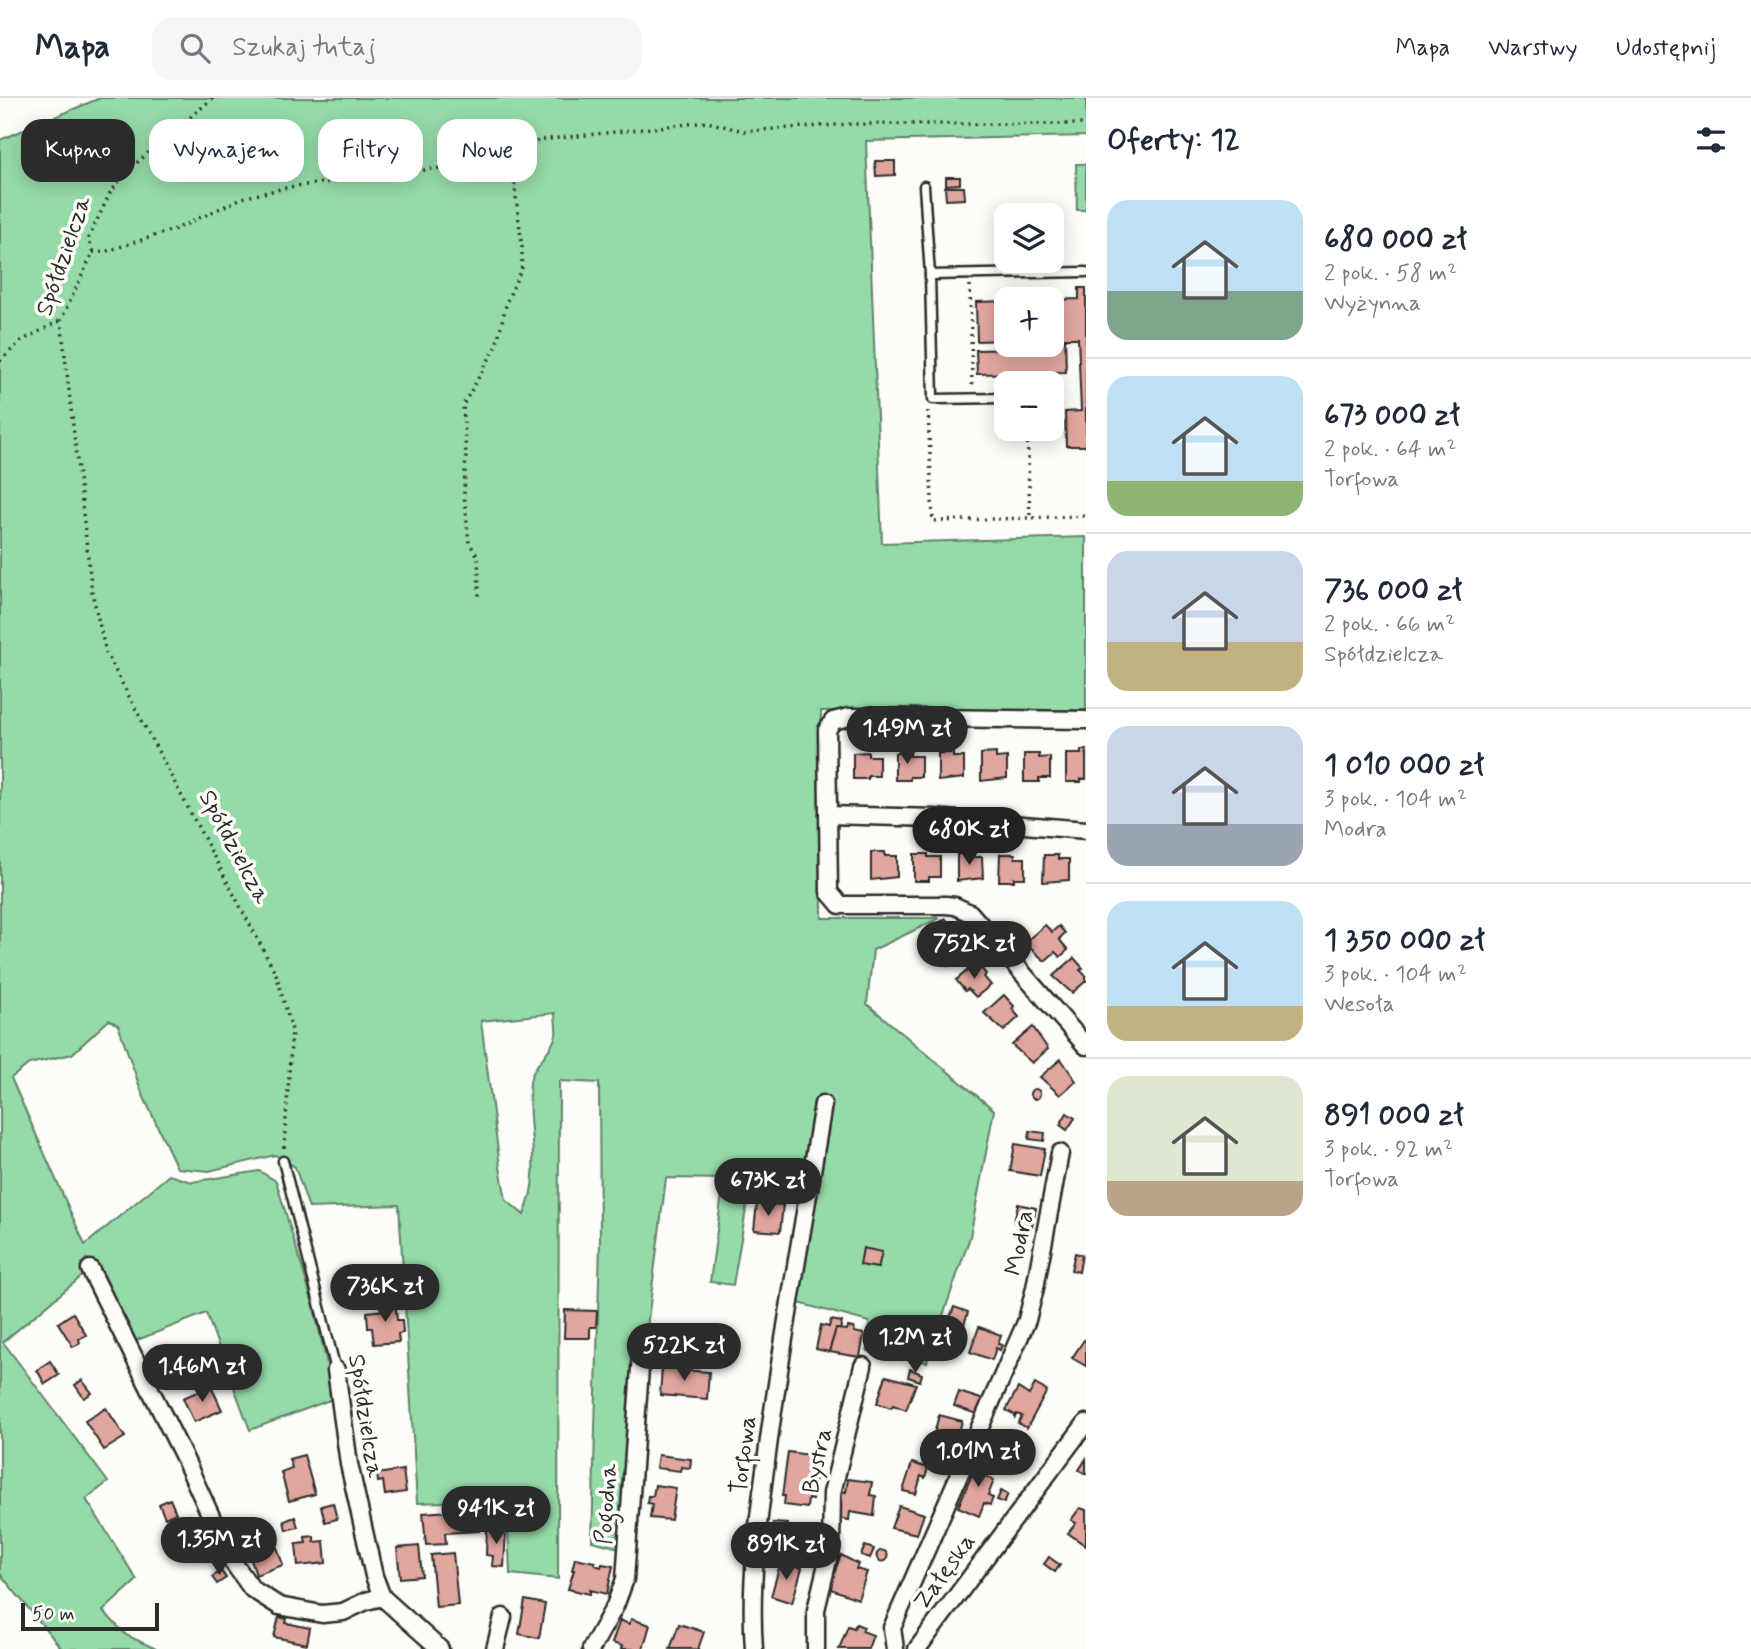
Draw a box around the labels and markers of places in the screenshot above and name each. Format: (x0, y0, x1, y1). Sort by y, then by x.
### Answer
pin: 1.49M zł (835, 706, 979, 766)
pin: 680K zł (904, 808, 1034, 867)
pin: 752K zł (909, 922, 1039, 981)
pin: 673K zł (703, 1158, 833, 1218)
pin: 736K zł (320, 1264, 450, 1324)
pin: 1.2M zł (850, 1316, 980, 1375)
pin: 522K zł (619, 1324, 749, 1383)
pin: 1.46M zł (130, 1344, 274, 1404)
pin: 1.01M zł (906, 1430, 1050, 1489)
pin: 941K zł (431, 1486, 561, 1546)
pin: 1.35M zł (147, 1518, 291, 1577)
pin: 891K zł (721, 1522, 851, 1582)

